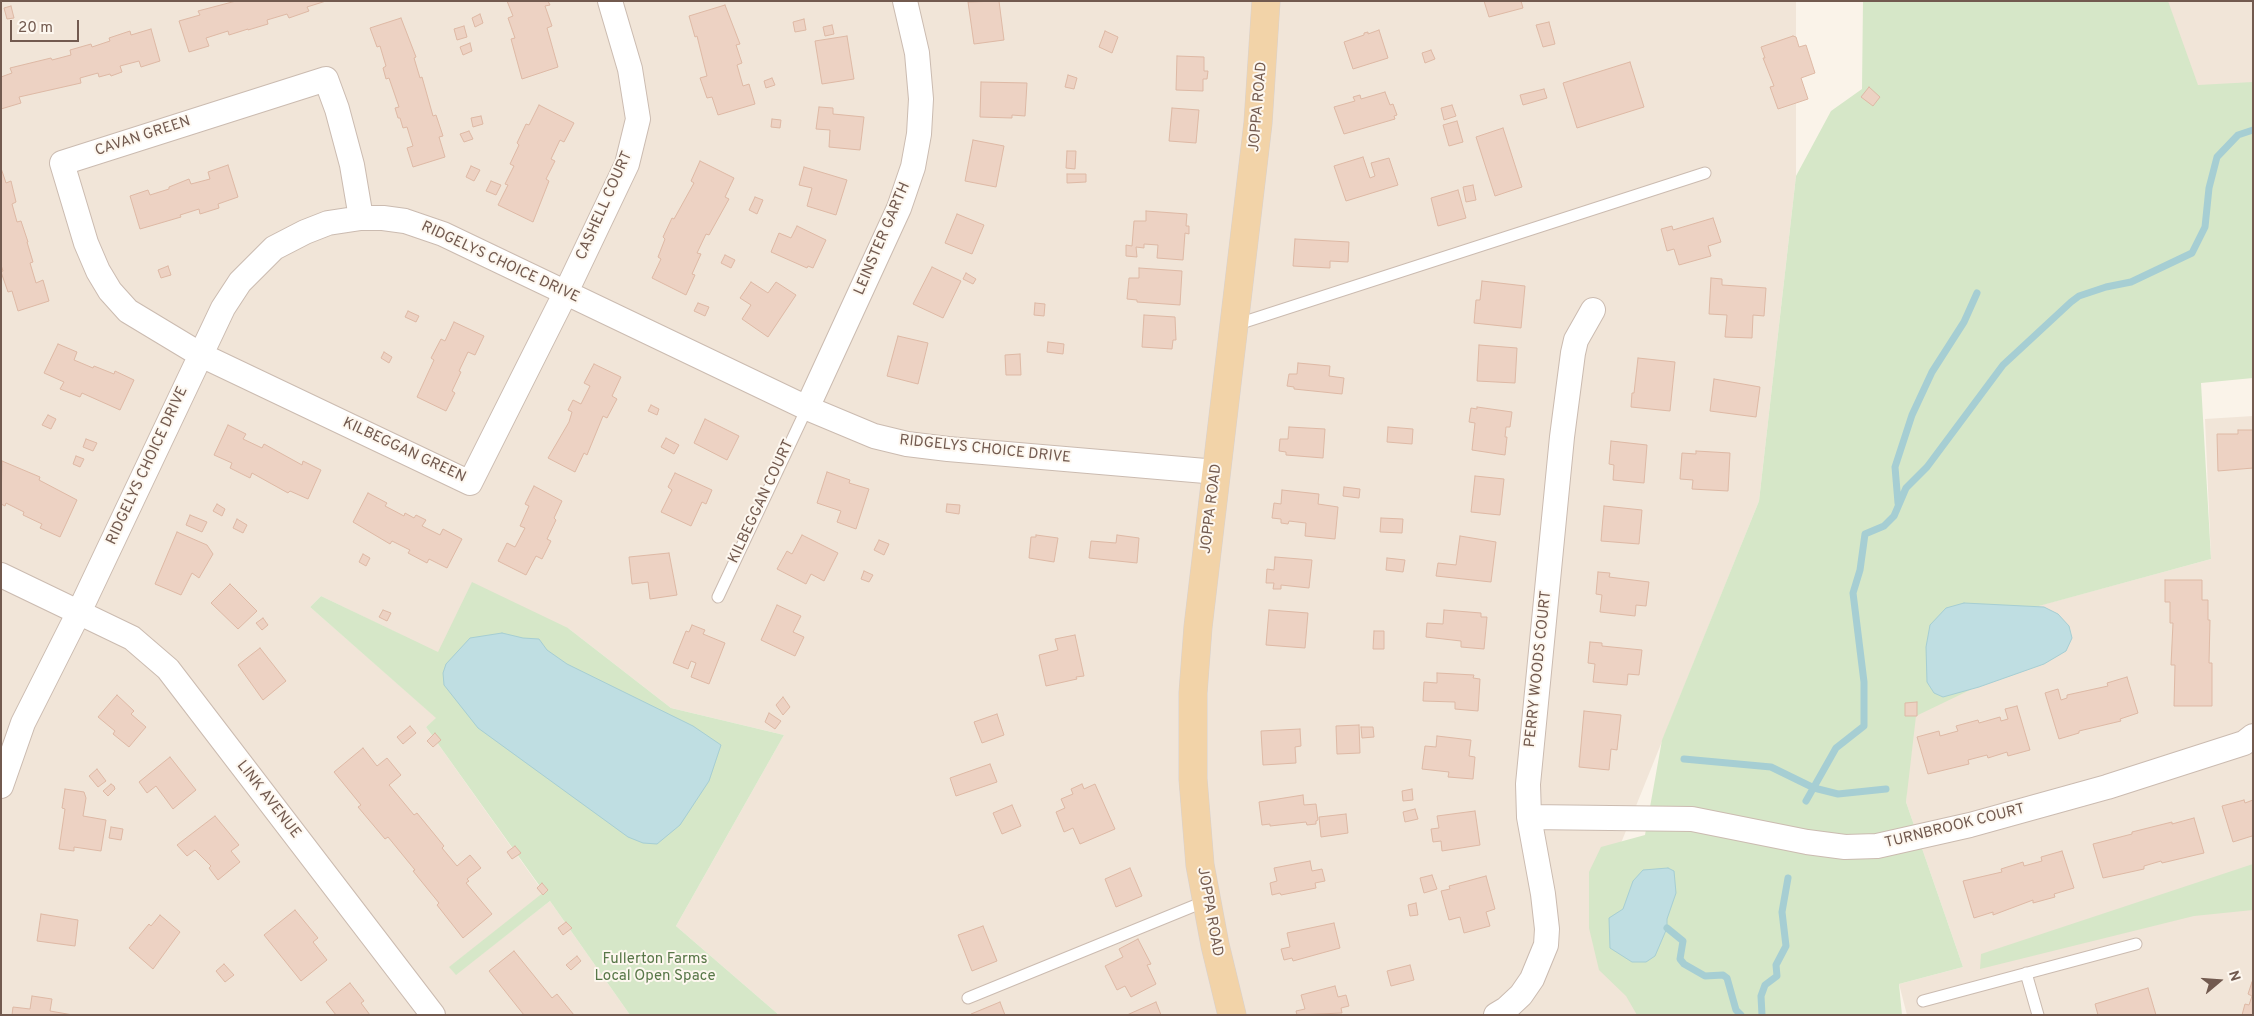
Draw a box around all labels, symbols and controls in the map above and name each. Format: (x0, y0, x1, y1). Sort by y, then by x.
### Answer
scale bar (12, 10, 81, 42)
text: 20 m (18, 19, 53, 38)
street label: JOPPA ROAD (1246, 61, 1272, 153)
street label: CAVAN GREEN (93, 113, 193, 161)
street label: CASHELL COURT (573, 149, 637, 263)
street label: LEINSTER GARTH (851, 180, 915, 298)
street label: RIDGELYS CHOICE DRIVE (418, 218, 582, 308)
street label: RIDGELYS CHOICE DRIVE (103, 384, 193, 548)
street label: KILBEGGAN GREEN (340, 415, 468, 487)
street label: RIDGELYS CHOICE DRIVE (898, 432, 1072, 468)
street label: KILBEGGAN COURT (725, 437, 799, 567)
street label: JOPPA ROAD (1198, 463, 1226, 555)
street label: PERRY WOODS COURT (1522, 590, 1556, 748)
street label: LINK AVENUE (232, 758, 304, 842)
street label: TURNBROOK COURT (1883, 801, 2027, 853)
street label: JOPPA ROAD (1192, 866, 1226, 958)
park label: Fullerton Farms Local Open Space (594, 951, 716, 986)
north arrow (2194, 956, 2244, 1006)
text: N (2224, 969, 2243, 984)

